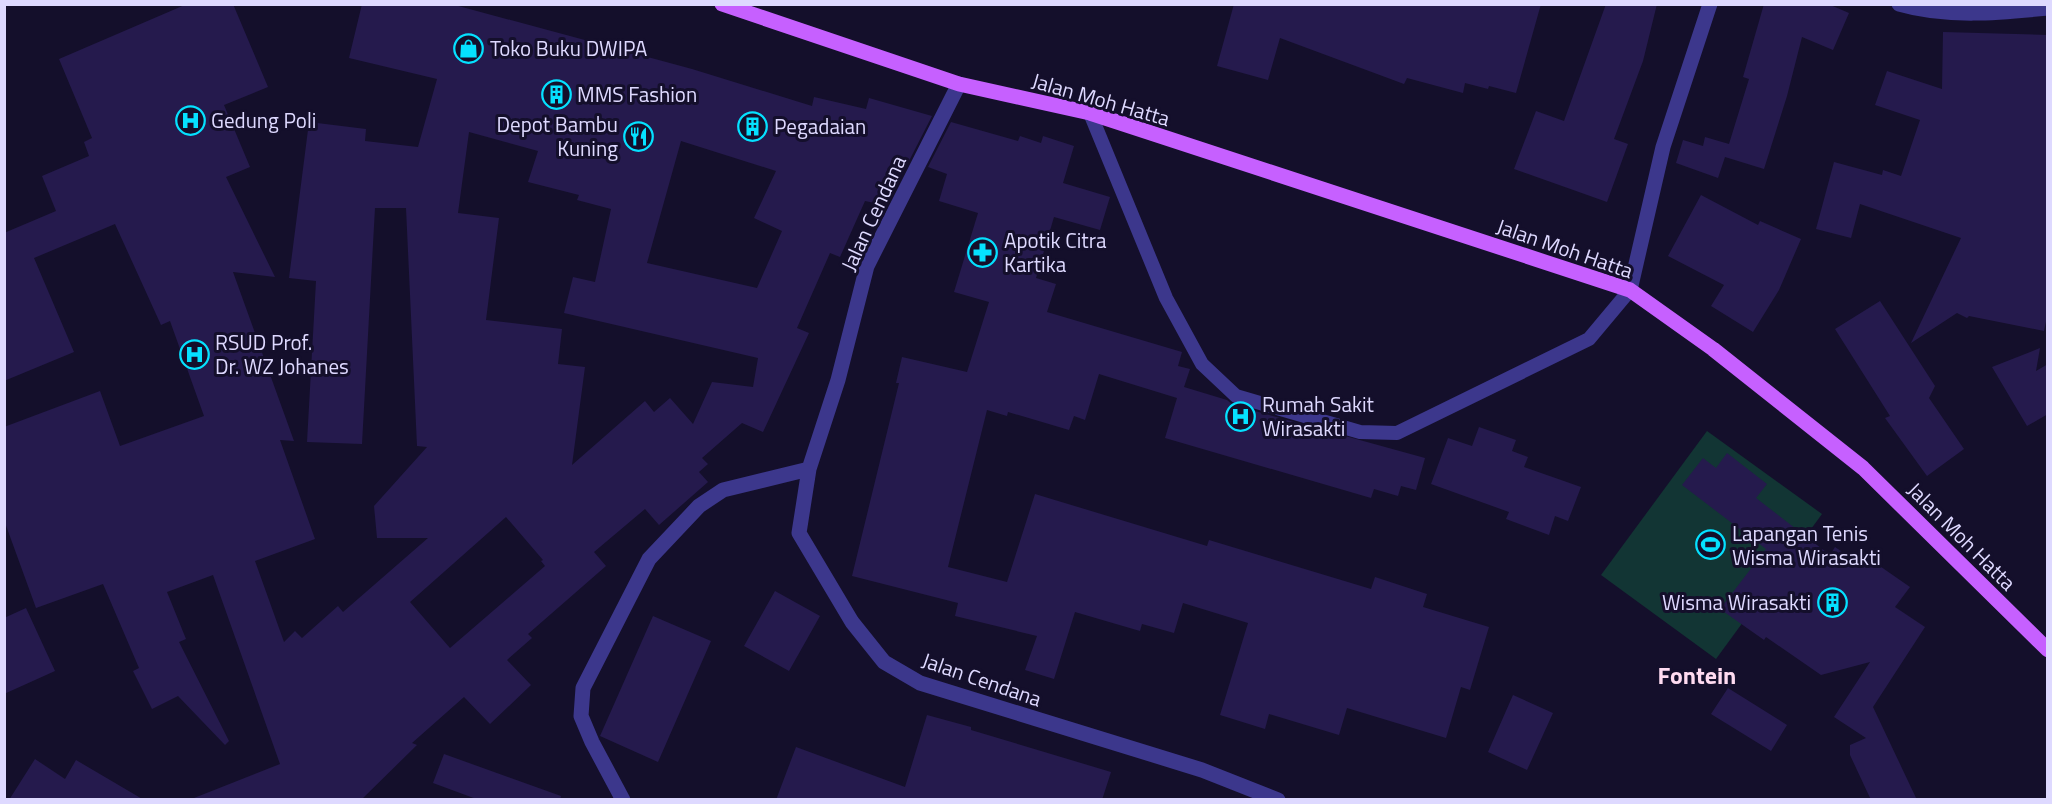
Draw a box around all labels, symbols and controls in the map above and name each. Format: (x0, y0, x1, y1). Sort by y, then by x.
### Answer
shop icon: Toko Buku DWIPA (453, 32, 485, 64)
place label: Toko Buku DWIPA (490, 32, 648, 64)
street label: Jalan Moh Hatta (1028, 64, 1174, 134)
building icon: MMS Fashion (540, 78, 572, 110)
place label: MMS Fashion (577, 78, 697, 110)
hospital icon: Gedung Poli (174, 104, 206, 136)
place label: Gedung Poli (211, 104, 316, 136)
place label: Depot Bambu Kuning (497, 108, 618, 164)
building icon: Pegadaian (737, 110, 769, 142)
place label: Pegadaian (774, 110, 866, 142)
restaurant icon: Depot Bambu Kuning (623, 120, 655, 152)
street label: Jalan Cendana (832, 149, 914, 276)
street label: Jalan Moh Hatta (1492, 210, 1638, 286)
place label: Apotik Citra Kartika (1004, 224, 1107, 280)
pharmacy icon: Apotik Citra Kartika (967, 236, 999, 268)
place label: RSUD Prof. Dr. WZ Johanes (215, 326, 349, 382)
hospital icon: RSUD Prof. Dr. WZ Johanes (178, 338, 210, 370)
place label: Rumah Sakit Wirasakti (1262, 388, 1375, 444)
hospital icon: Rumah Sakit Wirasakti (1225, 400, 1257, 432)
street label: Jalan Moh Hatta (1900, 474, 2024, 598)
place label: Lapangan Tenis Wisma Wirasakti (1732, 517, 1881, 573)
sports icon: Lapangan Tenis Wisma Wirasakti (1695, 529, 1727, 561)
place label: Wisma Wirasakti (1662, 586, 1811, 618)
building icon: Wisma Wirasakti (1816, 586, 1848, 618)
street label: Jalan Cendana (918, 644, 1046, 715)
district label: Fontein (1658, 657, 1736, 693)

